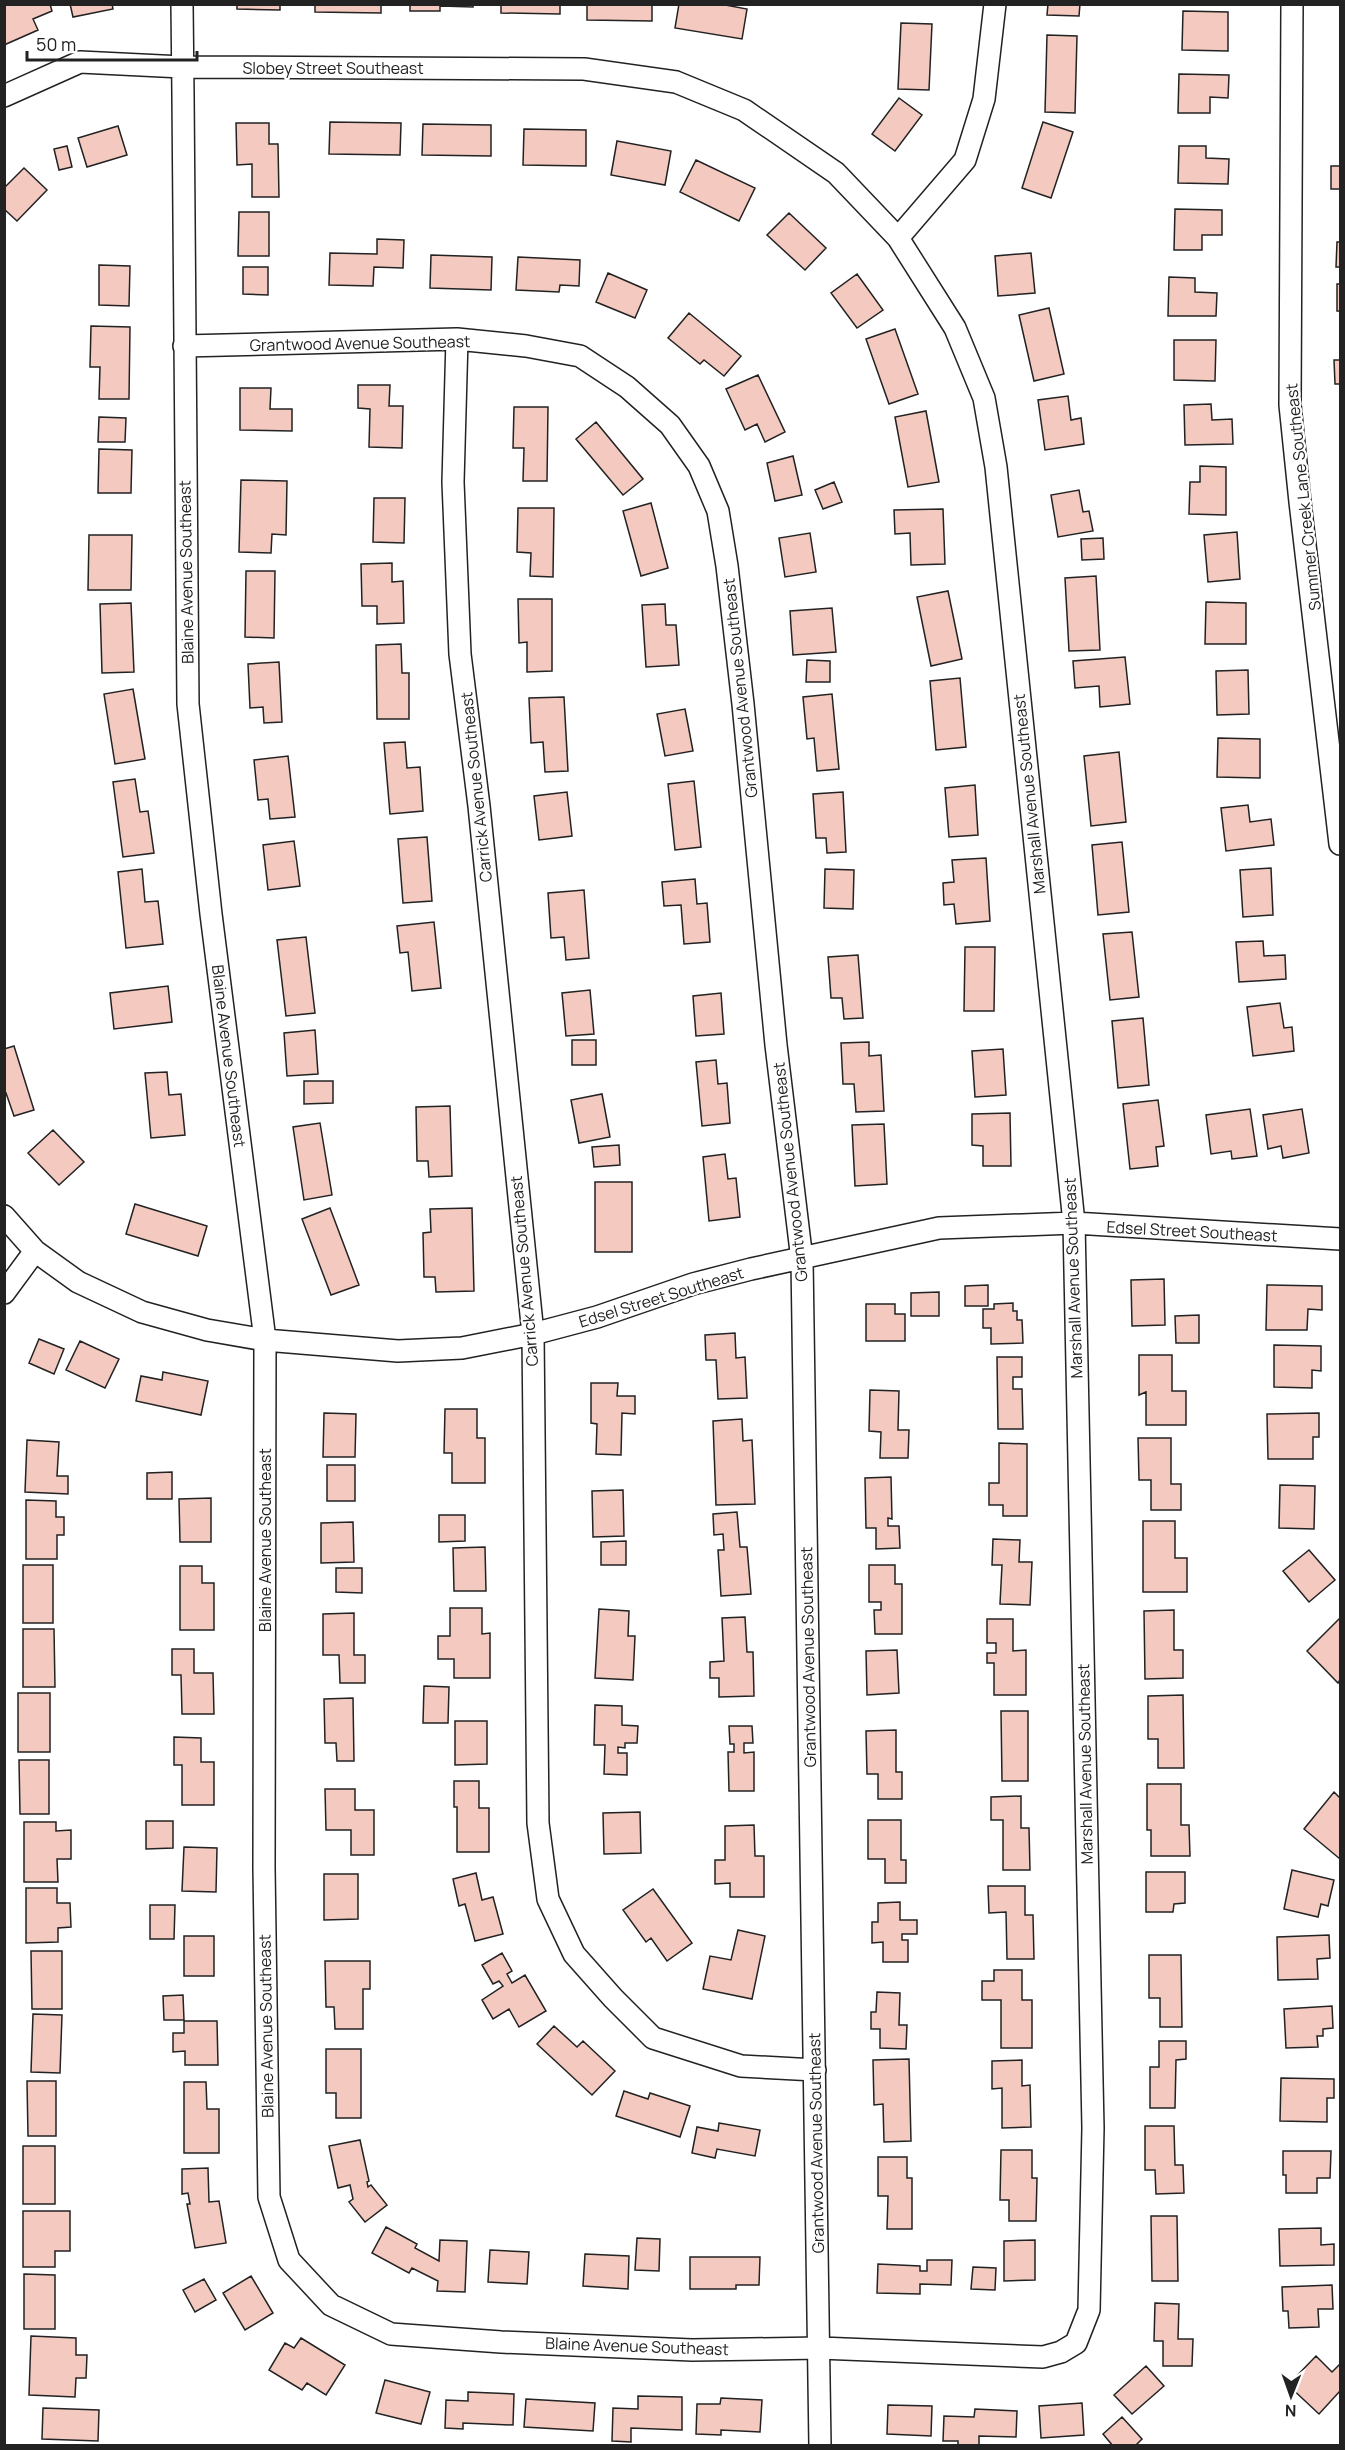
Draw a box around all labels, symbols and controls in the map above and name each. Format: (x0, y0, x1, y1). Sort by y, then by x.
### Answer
scale bar (27, 24, 196, 62)
text: 50 m (36, 32, 76, 56)
street label: Slobey Street Southeast (242, 57, 424, 79)
street label: Grantwood Avenue Southeast (249, 330, 471, 356)
street label: Summer Creek Lane Southeast (1280, 382, 1326, 612)
street label: Blaine Avenue Southeast (173, 480, 199, 664)
street label: Grantwood Avenue Southeast (718, 577, 762, 799)
street label: Carrick Avenue Southeast (455, 691, 497, 883)
street label: Marshall Avenue Southeast (1008, 693, 1050, 895)
street label: Blaine Avenue Southeast (207, 963, 251, 1149)
street label: Grantwood Avenue Southeast (768, 1061, 812, 1283)
street label: Carrick Avenue Southeast (505, 1175, 543, 1367)
street label: Marshall Avenue Southeast (1059, 1177, 1087, 1379)
street label: Edsel Street Southeast (1106, 1216, 1278, 1246)
street label: Edsel Street Southeast (576, 1261, 746, 1333)
street label: Blaine Avenue Southeast (254, 1448, 276, 1632)
street label: Grantwood Avenue Southeast (795, 1546, 821, 1768)
street label: Marshall Avenue Southeast (1072, 1663, 1098, 1865)
street label: Blaine Avenue Southeast (253, 1934, 279, 2118)
street label: Grantwood Avenue Southeast (803, 2032, 829, 2254)
street label: Blaine Avenue Southeast (545, 2332, 729, 2360)
north arrow (1261, 2366, 1321, 2426)
text: N (1285, 2400, 1297, 2422)

